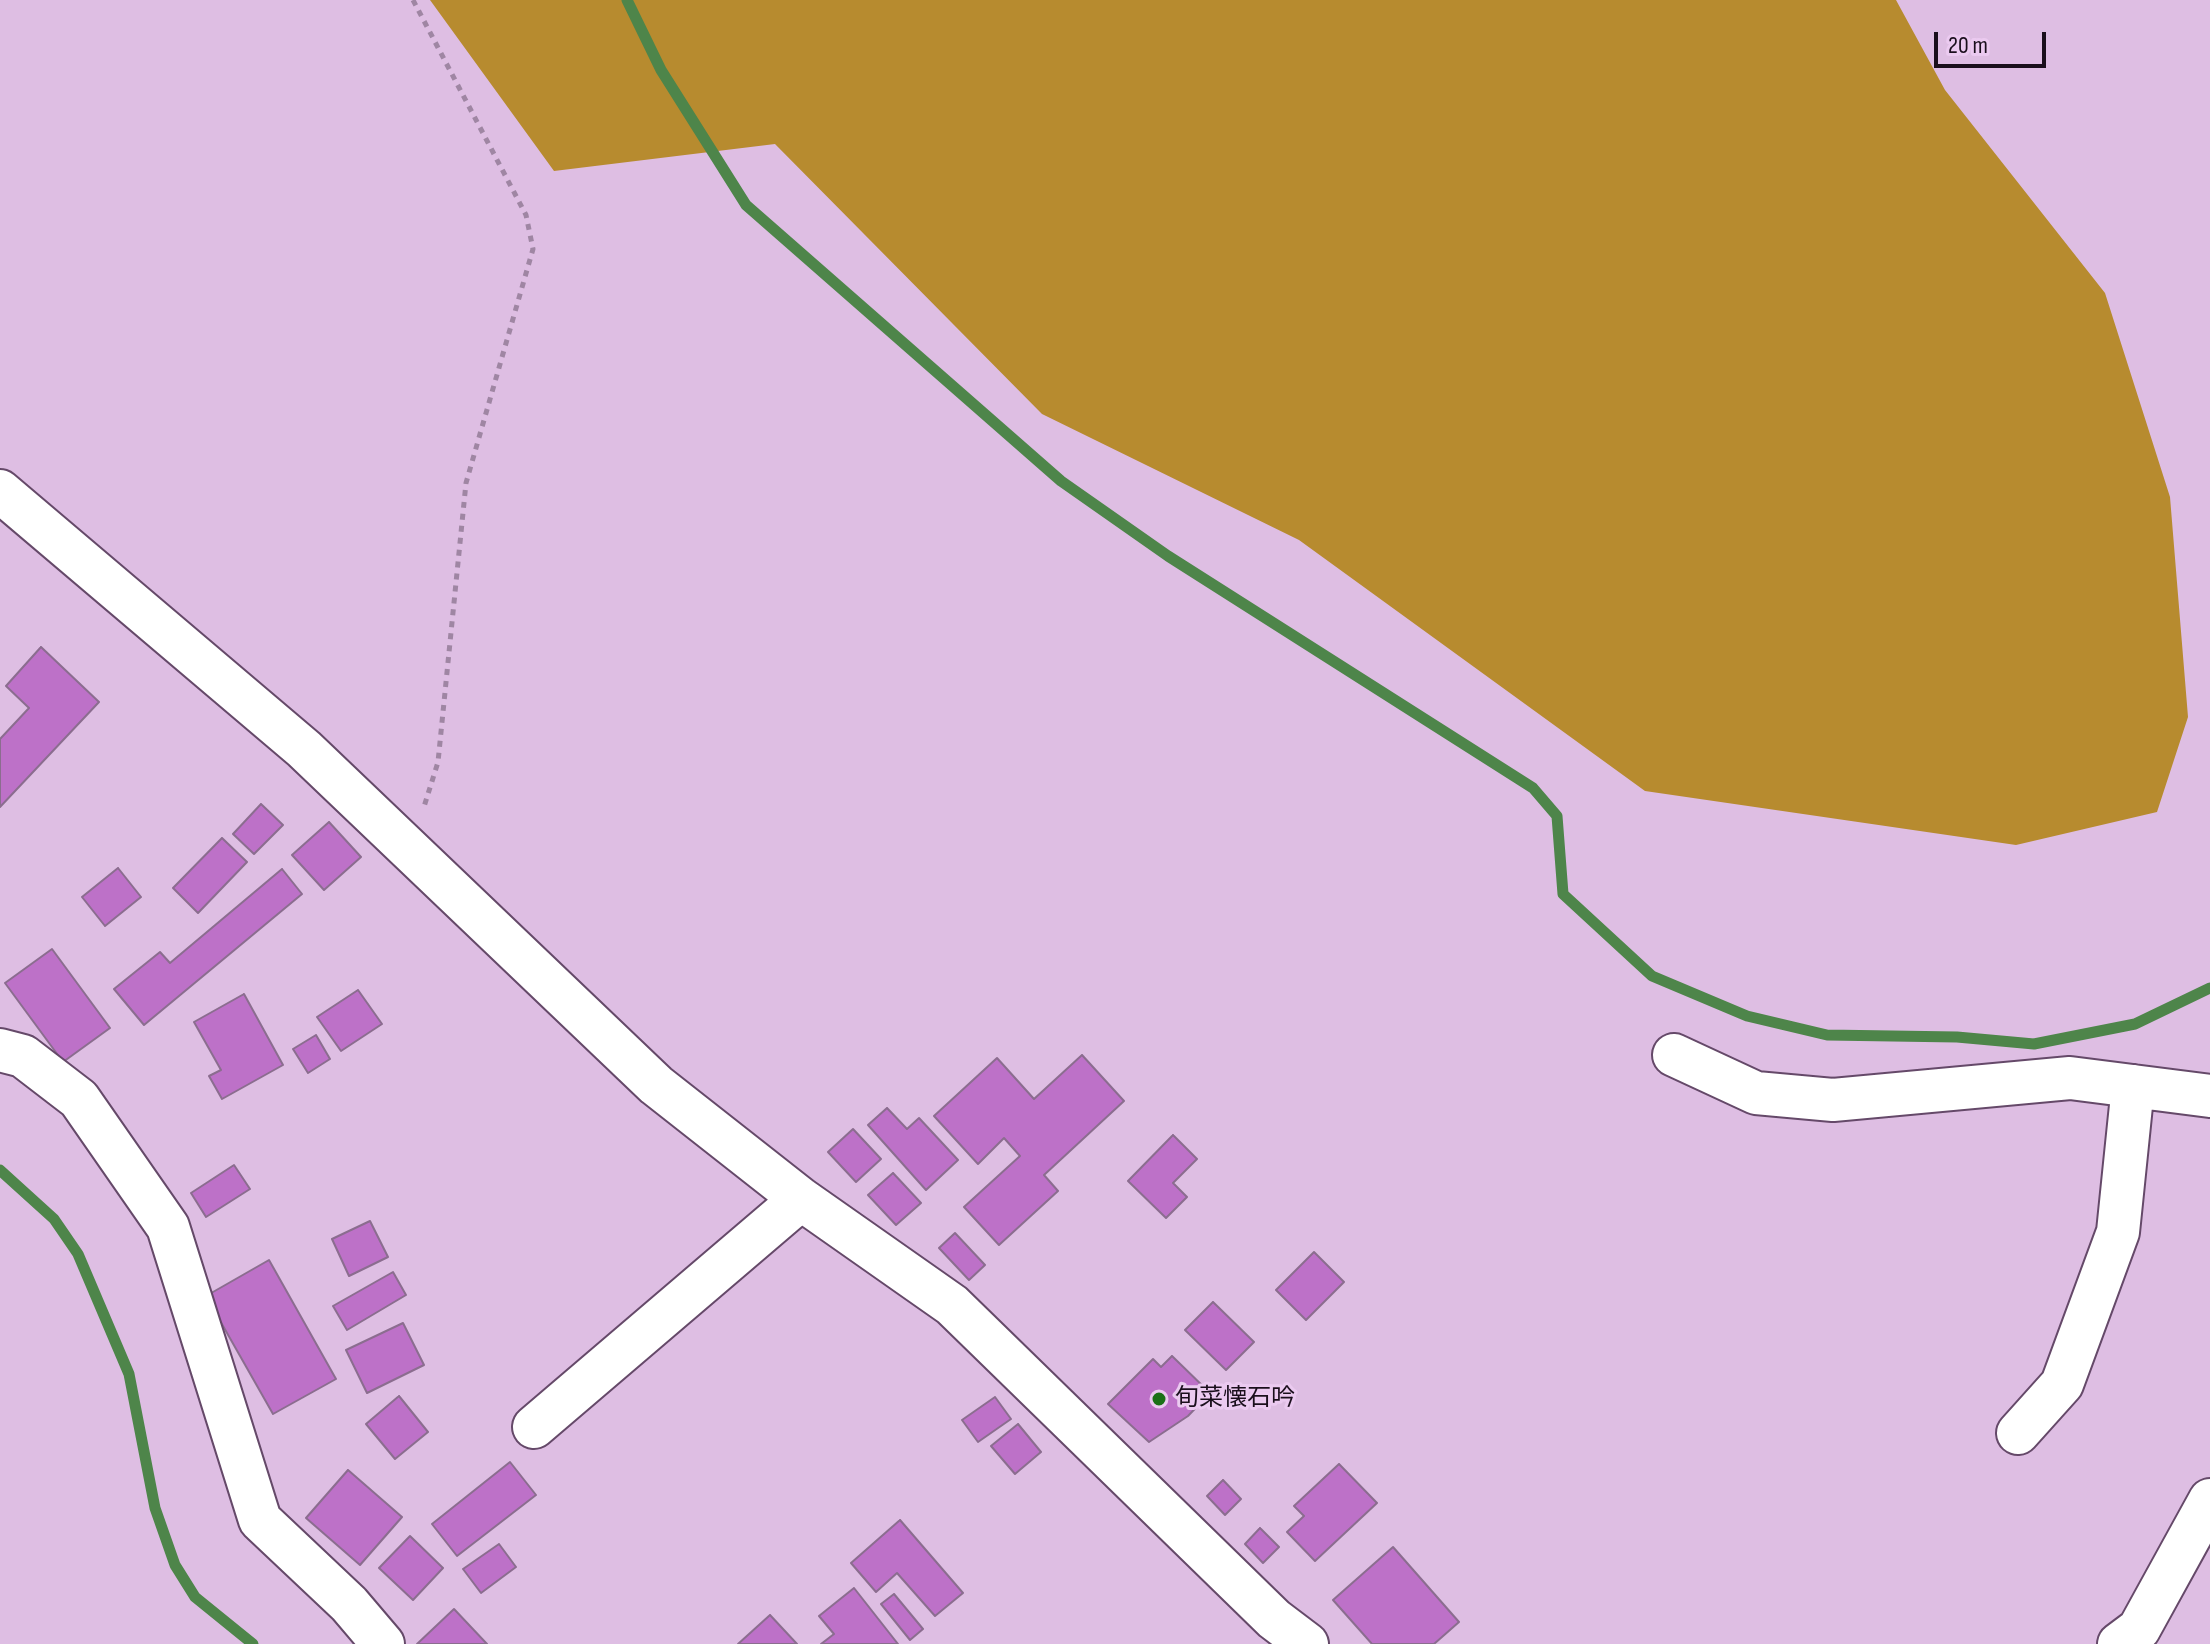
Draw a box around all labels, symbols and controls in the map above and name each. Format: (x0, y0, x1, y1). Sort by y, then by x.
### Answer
scale bar (1938, 16, 2050, 66)
text: 20 m (1948, 31, 1988, 60)
place label: 旬菜懐石吟 (1175, 1385, 1295, 1413)
marker: 旬菜懐石吟 (1150, 1390, 1168, 1408)

